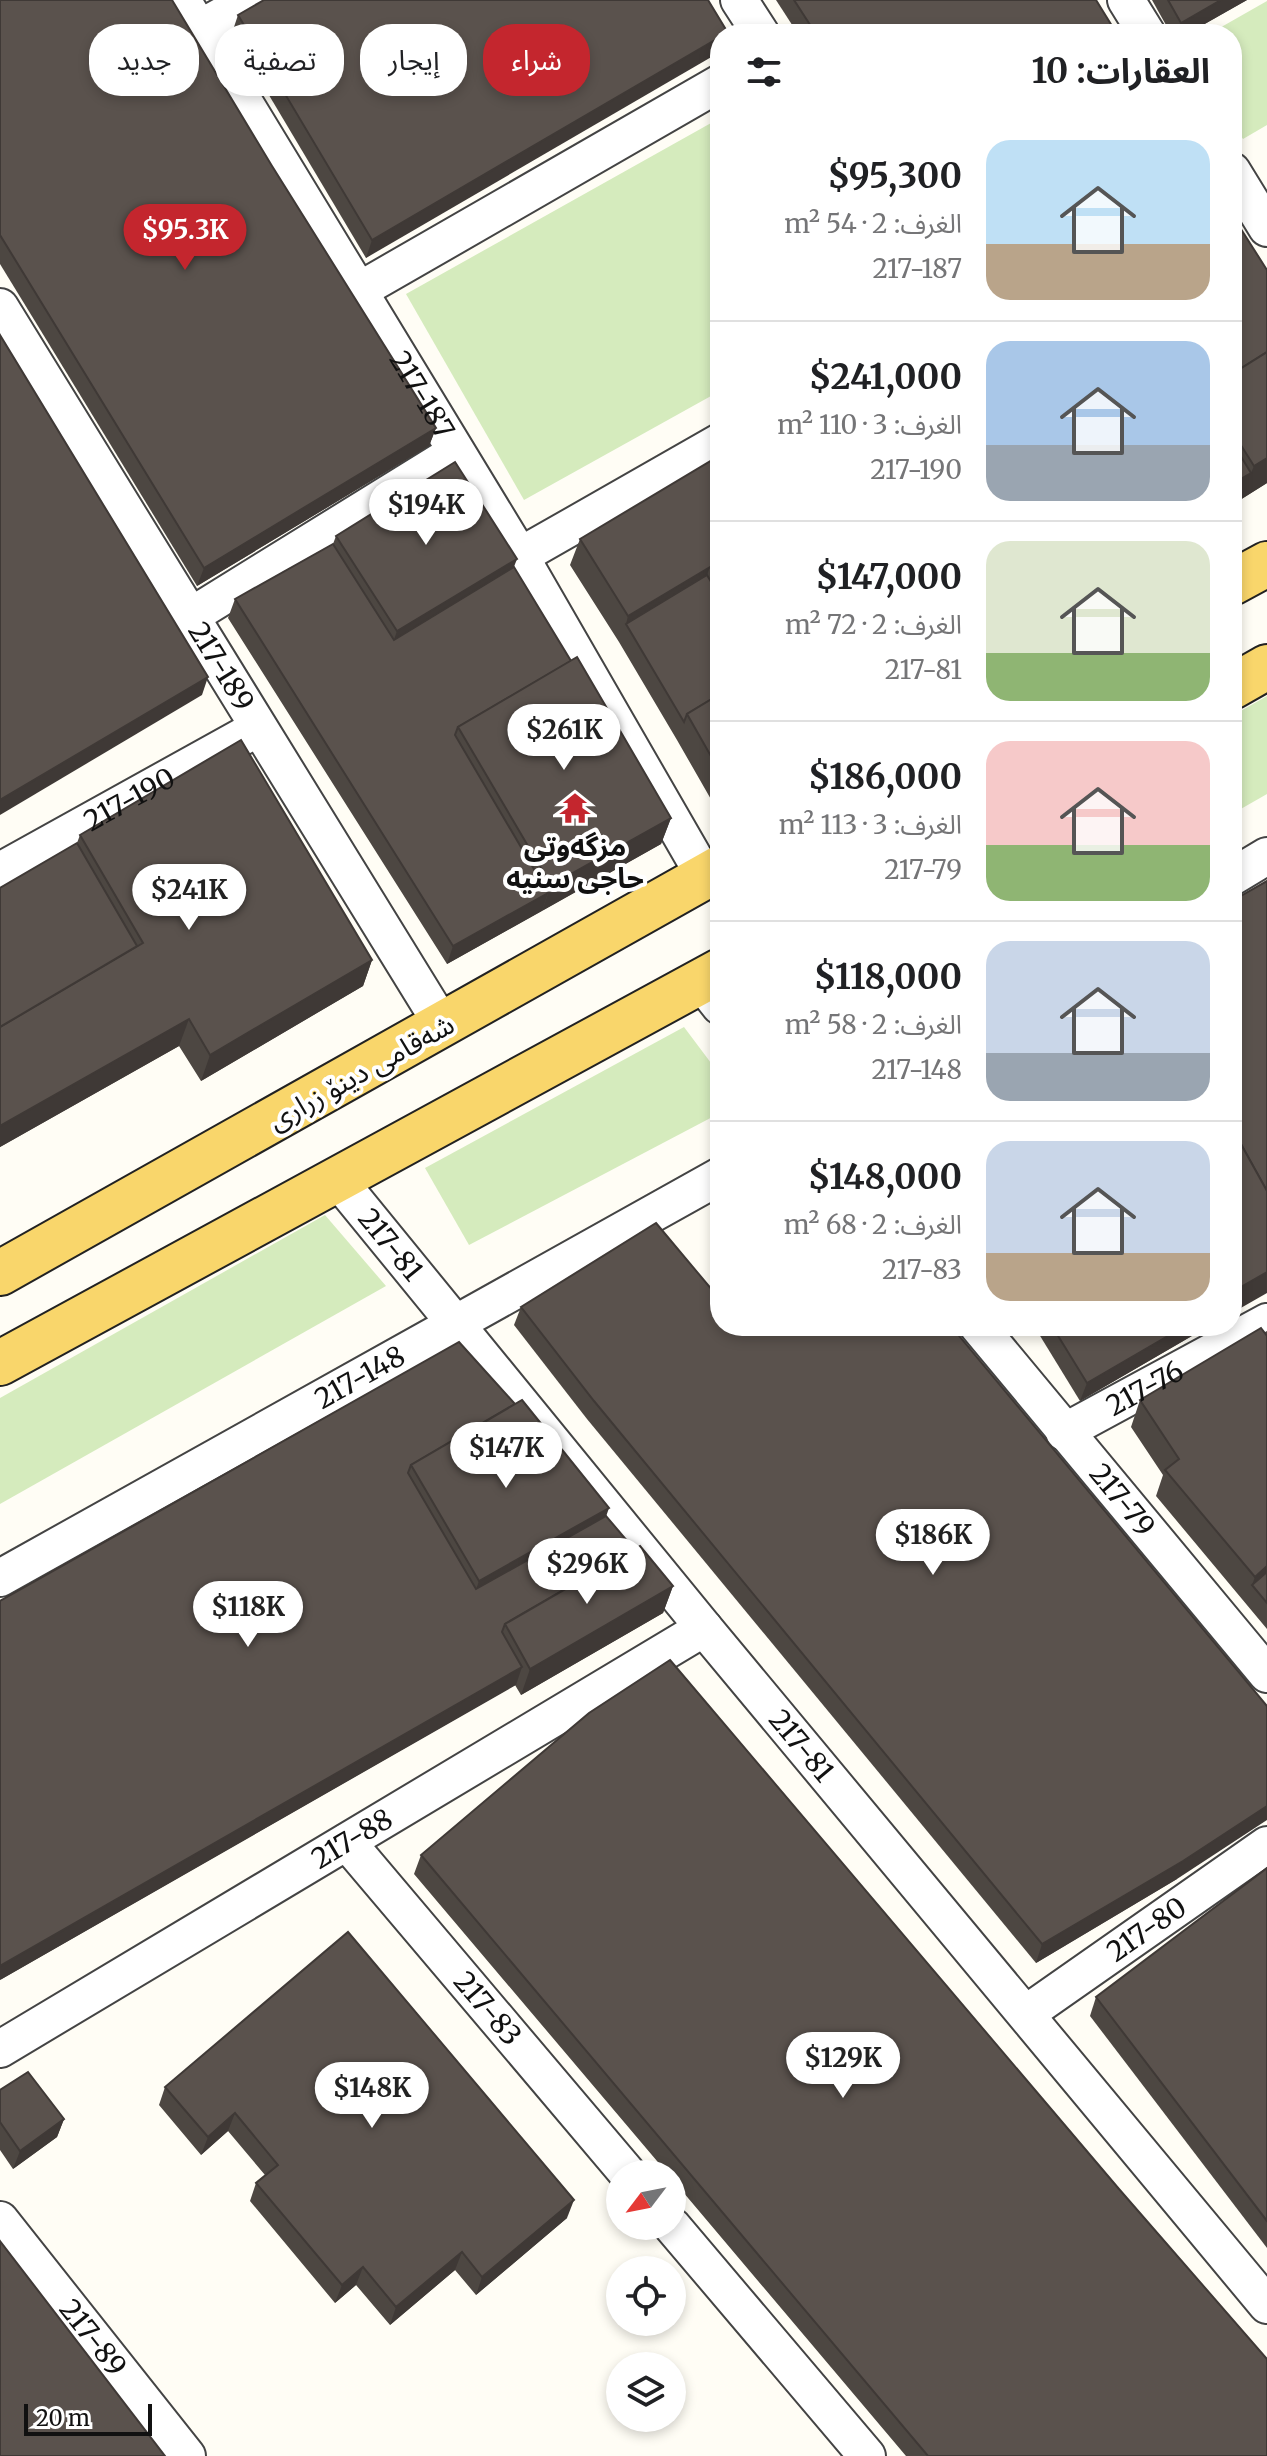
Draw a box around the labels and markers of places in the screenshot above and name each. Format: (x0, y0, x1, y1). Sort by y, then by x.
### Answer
pin: $95.3K (120, 204, 250, 272)
pin: $194K (370, 479, 482, 547)
pin: $261K (508, 704, 620, 772)
temple icon: مزگەوتی حاجی سنیە (558, 791, 592, 825)
place label: مزگەوتی حاجی سنیە (506, 828, 644, 896)
pin: $241K (133, 864, 245, 932)
pin: $147K (450, 1422, 562, 1490)
pin: $186K (877, 1509, 989, 1577)
pin: $296K (531, 1538, 643, 1606)
pin: $118K (192, 1581, 304, 1649)
pin: $129K (787, 2032, 899, 2100)
pin: $148K (316, 2062, 428, 2130)

